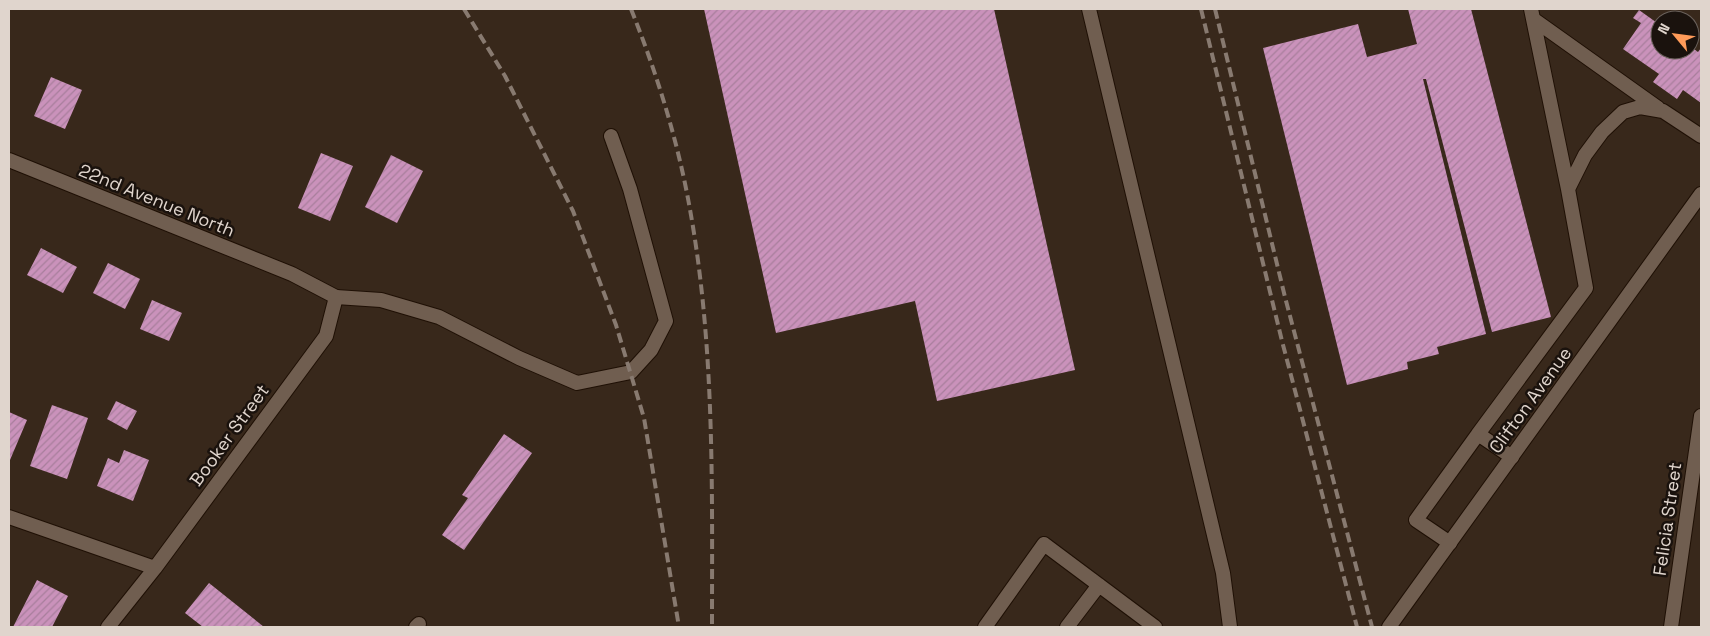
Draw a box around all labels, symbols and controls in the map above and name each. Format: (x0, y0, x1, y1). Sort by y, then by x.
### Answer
north arrow (1650, 10, 1700, 60)
text: N (1653, 20, 1674, 37)
street label: 22nd Avenue North (76, 158, 238, 242)
street label: Clifton Avenue (1484, 342, 1576, 458)
street label: Booker Street (184, 380, 274, 490)
street label: Felicia Street (1648, 461, 1686, 577)

